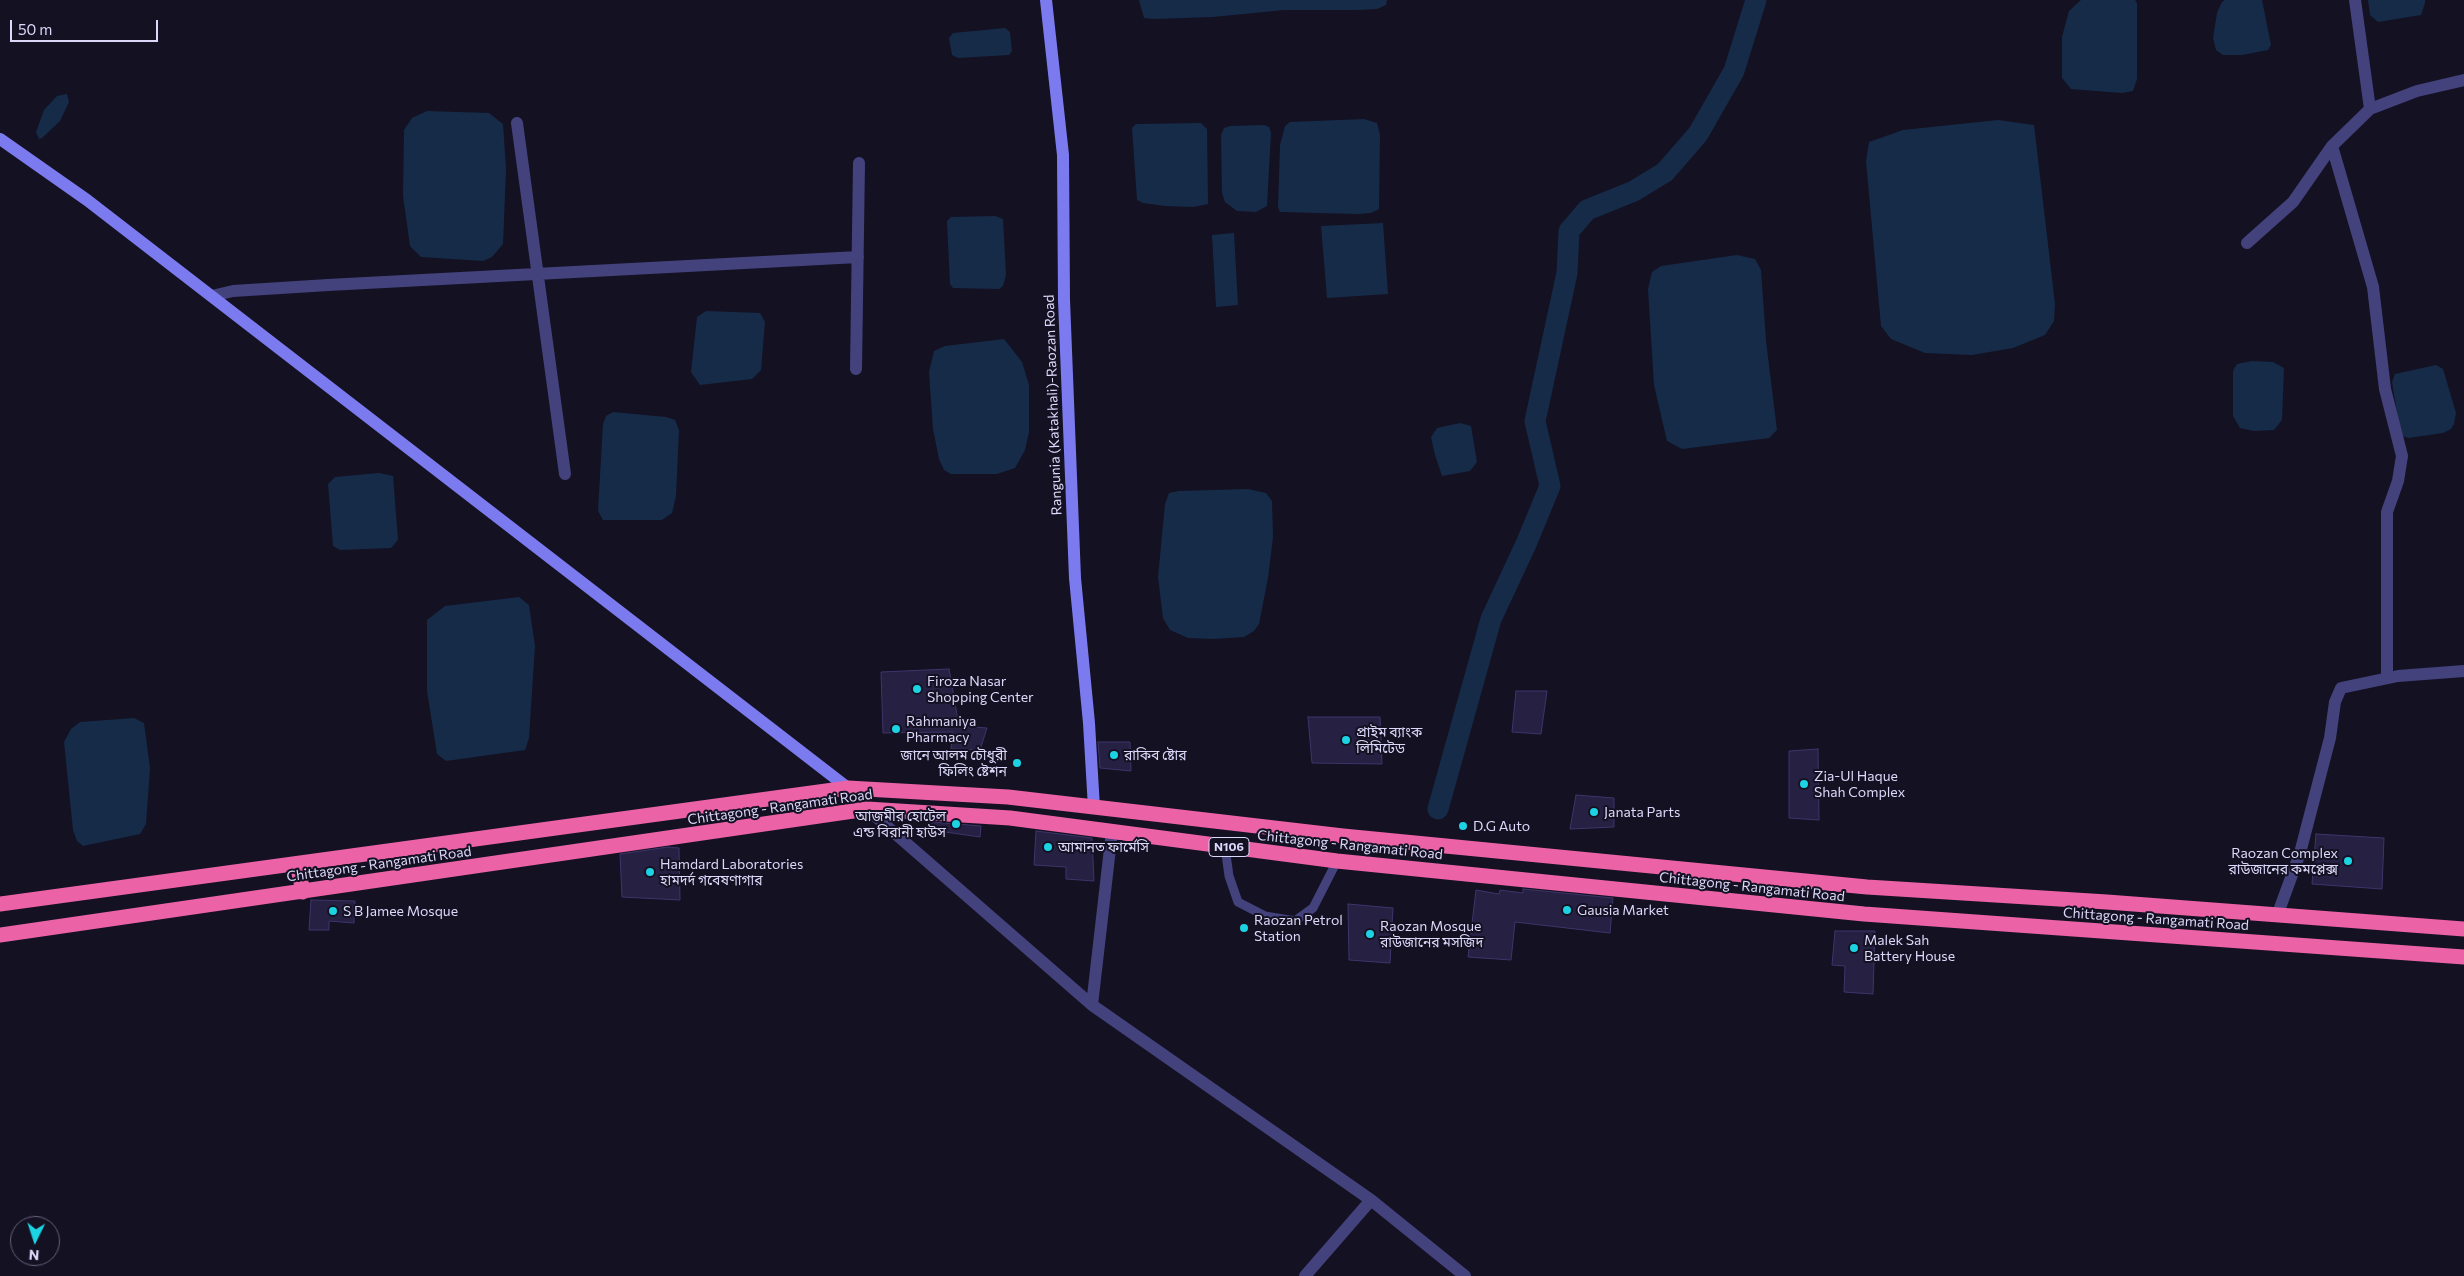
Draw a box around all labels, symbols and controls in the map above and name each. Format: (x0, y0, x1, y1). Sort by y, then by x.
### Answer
scale bar (12, 10, 160, 42)
text: 50 m (18, 20, 52, 38)
street label: Rangunia (Katakhali)-Raozan Road (1041, 294, 1065, 516)
place label: Firoza Nasar Shopping Center (927, 673, 1034, 706)
marker: Firoza Nasar Shopping Center (911, 683, 923, 695)
place label: Rahmaniya Pharmacy (906, 713, 976, 746)
marker: Rahmaniya Pharmacy (890, 723, 902, 735)
place label: প্রাইম ব্যাংক লিমিটেড (1356, 724, 1422, 756)
marker: প্রাইম ব্যাংক লিমিটেড (1340, 734, 1352, 746)
place label: জানে আলম চৌধুরী ফিলিং ষ্টেশন (901, 747, 1007, 780)
place label: রাকিব ষ্টোর (1124, 747, 1187, 763)
marker: রাকিব ষ্টোর (1108, 749, 1120, 761)
marker: জানে আলম চৌধুরী ফিলিং ষ্টেশন (1011, 757, 1023, 769)
place label: Zia-Ul Haque Shah Complex (1814, 768, 1905, 800)
marker: Zia-Ul Haque Shah Complex (1798, 778, 1810, 790)
street label: Chittagong - Rangamati Road (687, 786, 873, 828)
place label: Janata Parts (1604, 804, 1680, 820)
marker: Janata Parts (1588, 806, 1600, 818)
place label: আজমীর হোটেল এন্ড বিরানী হাউস (853, 808, 946, 840)
marker: আজমীর হোটেল এন্ড বিরানী হাউস (950, 818, 962, 830)
place label: D.G Auto (1473, 818, 1530, 834)
marker: D.G Auto (1457, 820, 1469, 832)
street label: Chittagong - Rangamati Road (1256, 827, 1444, 863)
road number: N106 (1209, 838, 1249, 856)
place label: আমানত ফার্মেসি (1058, 839, 1149, 855)
marker: আমানত ফার্মেসি (1042, 841, 1054, 853)
street label: Chittagong - Rangamati Road (286, 843, 472, 885)
place label: Raozan Complex রাউজানের কমপ্লেক্স (2228, 845, 2338, 878)
marker: Raozan Complex রাউজানের কমপ্লেক্স (2342, 855, 2354, 867)
place label: Hamdard Laboratories হামদর্দ গবেষণাগার (660, 856, 803, 889)
marker: Hamdard Laboratories হামদর্দ গবেষণাগার (644, 866, 656, 878)
street label: Chittagong - Rangamati Road (1658, 869, 1846, 905)
place label: Gausia Market (1577, 902, 1669, 918)
place label: S B Jamee Mosque (343, 903, 458, 919)
marker: Gausia Market (1561, 904, 1573, 916)
street label: Chittagong - Rangamati Road (2062, 904, 2250, 934)
marker: S B Jamee Mosque (327, 905, 339, 917)
place label: Raozan Petrol Station (1254, 912, 1343, 944)
place label: Raozan Mosque রাউজানের মসজিদ (1380, 918, 1483, 950)
marker: Raozan Petrol Station (1238, 922, 1250, 934)
marker: Raozan Mosque রাউজানের মসজিদ (1364, 928, 1376, 940)
place label: Malek Sah Battery House (1864, 932, 1955, 964)
marker: Malek Sah Battery House (1848, 942, 1860, 954)
north arrow (10, 1216, 60, 1266)
text: N (28, 1247, 40, 1264)

